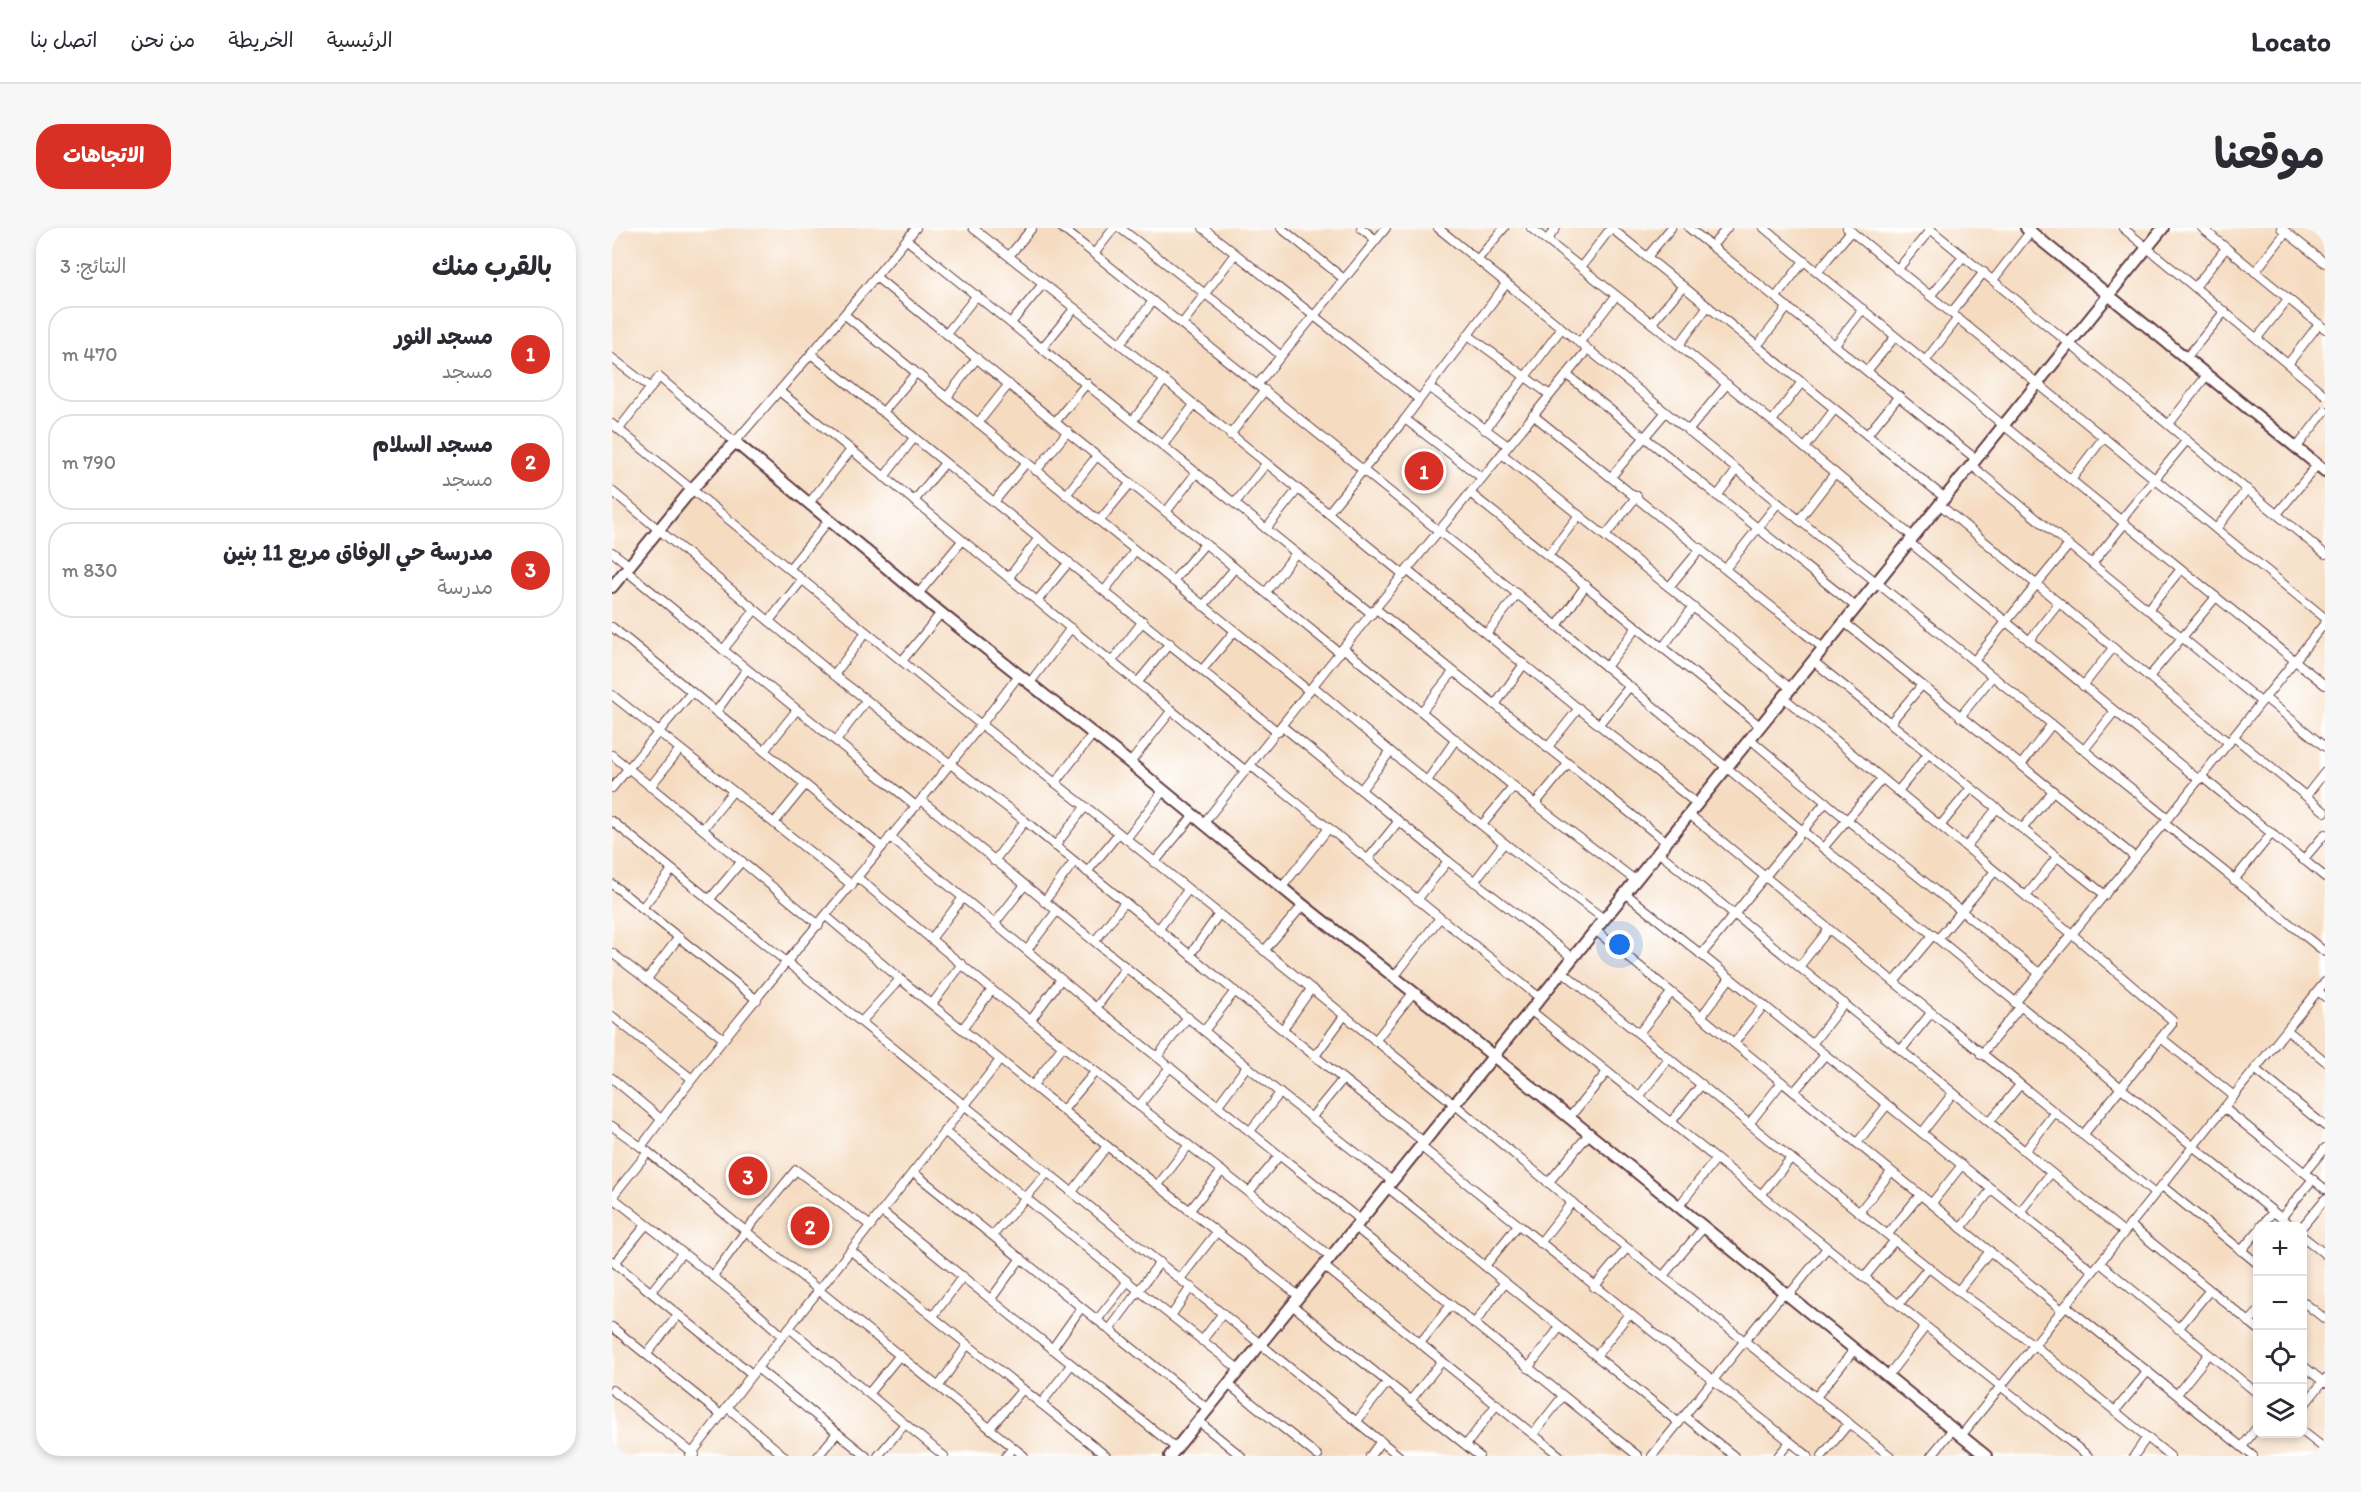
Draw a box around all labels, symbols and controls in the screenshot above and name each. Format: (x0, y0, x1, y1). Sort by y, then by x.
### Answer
text: Locato (2251, 24, 2331, 58)
text: اتصل بنا (30, 27, 98, 52)
text: من نحن (131, 27, 195, 52)
text: الخريطة (228, 27, 294, 52)
text: الرئيسية (327, 27, 393, 52)
button: الاتجاهات (36, 124, 171, 189)
text: موقعنا (2214, 128, 2325, 179)
text: بالقرب منك (432, 250, 552, 282)
text: النتائج: 3 (60, 254, 126, 278)
text: مسجد النور (395, 323, 493, 350)
text: 470 m (62, 342, 118, 366)
text: 1 (526, 342, 535, 366)
text: مسجد (442, 359, 493, 383)
text: مسجد السلام (372, 431, 493, 458)
pin: 1 (1404, 448, 1444, 494)
text: 790 m (62, 450, 116, 474)
text: 2 (525, 450, 536, 474)
text: مسجد (442, 467, 493, 491)
text: مدرسة حي الوفاق مربع 11 بنين (223, 539, 493, 566)
text: 830 m (62, 558, 118, 582)
text: 3 (525, 558, 536, 582)
text: مدرسة (437, 575, 493, 599)
your location (1605, 930, 1634, 959)
pin: 3 (728, 1154, 768, 1198)
pin: 2 (790, 1204, 830, 1248)
map controls (2253, 1222, 2307, 1438)
button: + (2253, 1222, 2307, 1276)
button: − (2253, 1276, 2307, 1330)
button: locate (2253, 1330, 2307, 1384)
button: layers (2253, 1384, 2307, 1438)

